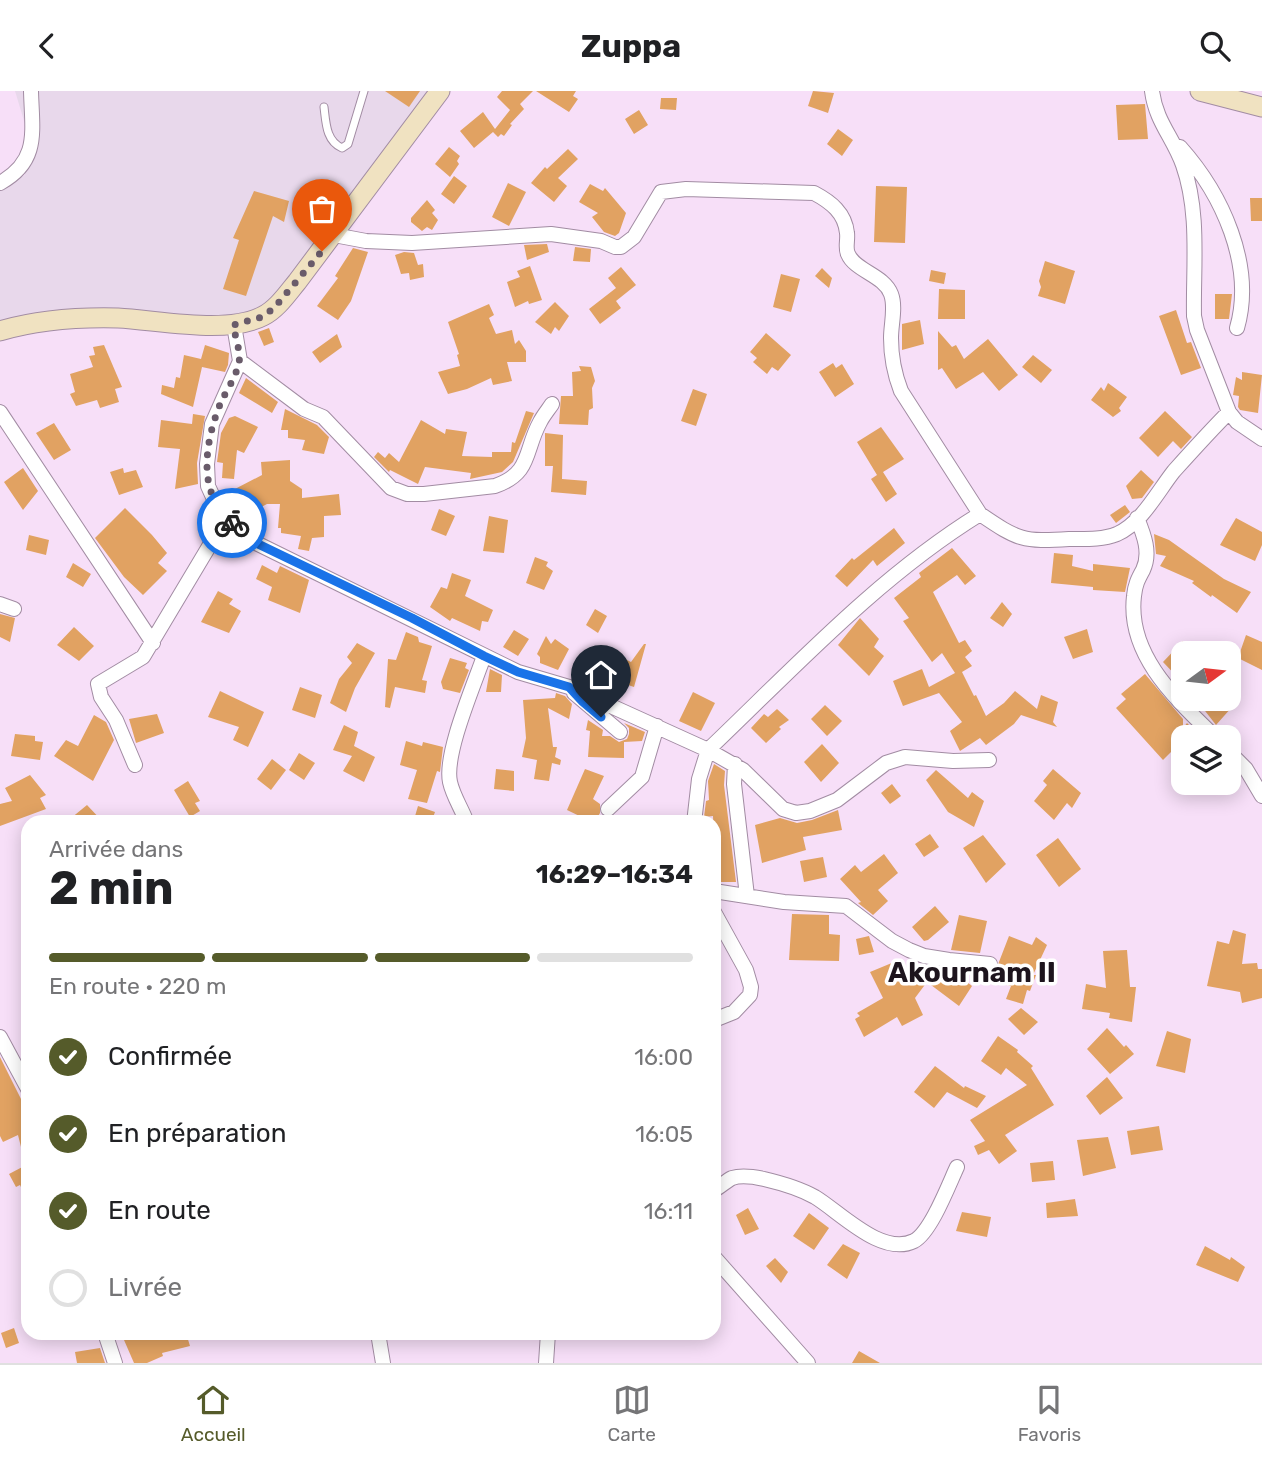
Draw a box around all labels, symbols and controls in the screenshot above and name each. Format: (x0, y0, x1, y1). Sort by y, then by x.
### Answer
icon: back (28, 27, 66, 65)
text: Zuppa (581, 27, 681, 65)
icon: search (1196, 27, 1234, 65)
pin (292, 179, 352, 251)
icon: bag (303, 190, 341, 228)
courier (197, 488, 267, 558)
icon: bike (213, 504, 251, 542)
north arrow (1171, 641, 1241, 711)
map controls (1171, 641, 1241, 795)
pin (571, 645, 631, 717)
icon: home (582, 656, 620, 694)
button: layers (1171, 725, 1241, 795)
text: Arrivée dans (49, 835, 183, 863)
text: 16:29–16:34 (536, 859, 693, 890)
text: 2 min (49, 861, 174, 916)
district label: Akournam II (888, 956, 1056, 989)
text: En route · 220 m (49, 972, 227, 1000)
icon: check (49, 1038, 87, 1076)
text: Confirmée (108, 1041, 232, 1072)
text: 16:00 (634, 1043, 693, 1071)
icon: check (49, 1115, 87, 1153)
text: En préparation (108, 1118, 286, 1149)
text: 16:05 (635, 1120, 693, 1148)
icon: check (49, 1192, 87, 1230)
text: En route (108, 1195, 211, 1226)
text: 16:11 (644, 1197, 693, 1225)
text: Livrée (108, 1272, 182, 1303)
tab: Accueil (181, 1381, 246, 1446)
tab: Carte (607, 1381, 656, 1446)
tab: Favoris (1018, 1381, 1081, 1446)

